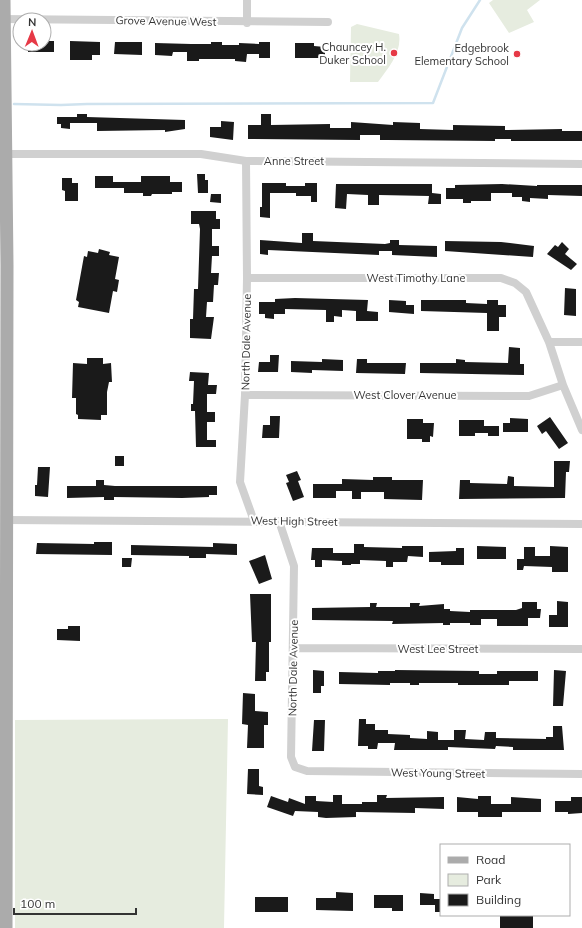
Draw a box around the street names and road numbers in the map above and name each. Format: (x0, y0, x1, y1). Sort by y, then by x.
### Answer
street label: Grove Avenue West (115, 13, 217, 29)
street label: Anne Street (264, 154, 324, 168)
street label: West Timothy Lane (367, 271, 465, 285)
street label: North Dale Avenue (238, 294, 254, 390)
street label: West Clover Avenue (354, 388, 456, 402)
street label: West High Street (250, 513, 338, 529)
street label: North Dale Avenue (285, 620, 301, 716)
street label: West Lee Street (398, 642, 479, 656)
street label: West Young Street (391, 765, 486, 781)

